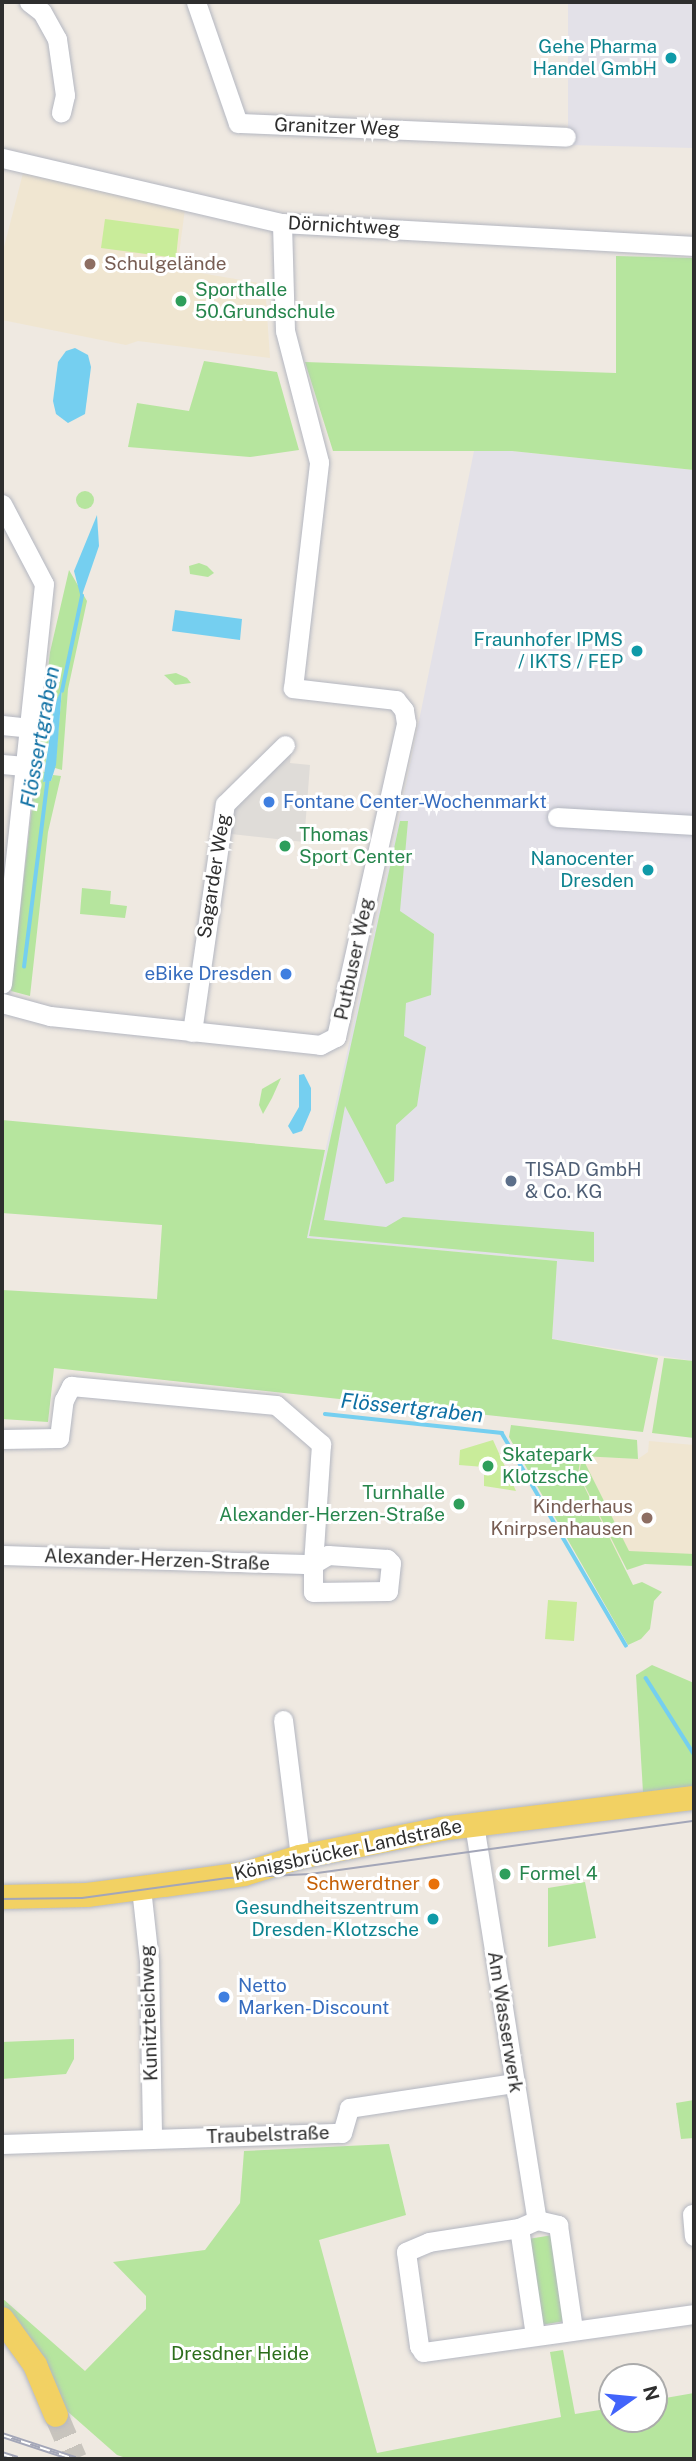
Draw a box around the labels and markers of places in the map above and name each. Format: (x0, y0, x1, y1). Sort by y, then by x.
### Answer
place label: Gehe Pharma Handel GmbH (532, 36, 657, 80)
marker: Gehe Pharma Handel GmbH (663, 50, 679, 66)
place label: Schulgelände (104, 253, 227, 275)
marker: Schulgelände (82, 256, 98, 272)
place label: Sporthalle 50.Grundschule (195, 279, 335, 323)
marker: Sporthalle 50.Grundschule (173, 293, 189, 309)
place label: Fraunhofer IPMS / IKTS / FEP (473, 629, 623, 673)
marker: Fraunhofer IPMS / IKTS / FEP (629, 643, 645, 659)
place label: Fontane Center-Wochenmarkt (283, 791, 547, 813)
marker: Fontane Center-Wochenmarkt (261, 794, 277, 810)
place label: Thomas Sport Center (299, 824, 413, 868)
marker: Thomas Sport Center (277, 838, 293, 854)
place label: Nanocenter Dresden (531, 848, 634, 892)
marker: Nanocenter Dresden (640, 862, 656, 878)
place label: eBike Dresden (144, 963, 272, 985)
marker: eBike Dresden (278, 966, 294, 982)
place label: TISAD GmbH & Co. KG (525, 1159, 641, 1203)
marker: TISAD GmbH & Co. KG (503, 1173, 519, 1189)
place label: Skatepark Klotzsche (502, 1444, 593, 1488)
marker: Skatepark Klotzsche (480, 1458, 496, 1474)
place label: Turnhalle Alexander-Herzen-Straße (219, 1482, 445, 1526)
marker: Turnhalle Alexander-Herzen-Straße (451, 1496, 467, 1512)
place label: Kinderhaus Knirpsenhausen (490, 1496, 633, 1540)
marker: Kinderhaus Knirpsenhausen (639, 1510, 655, 1526)
place label: Formel 4 (519, 1863, 598, 1885)
marker: Formel 4 (497, 1866, 513, 1882)
place label: Schwerdtner (306, 1873, 420, 1895)
marker: Schwerdtner (426, 1876, 442, 1892)
place label: Gesundheitszentrum Dresden-Klotzsche (235, 1897, 419, 1941)
marker: Gesundheitszentrum Dresden-Klotzsche (425, 1911, 441, 1927)
place label: Netto Marken-Discount (238, 1975, 389, 2019)
marker: Netto Marken-Discount (216, 1989, 232, 2005)

